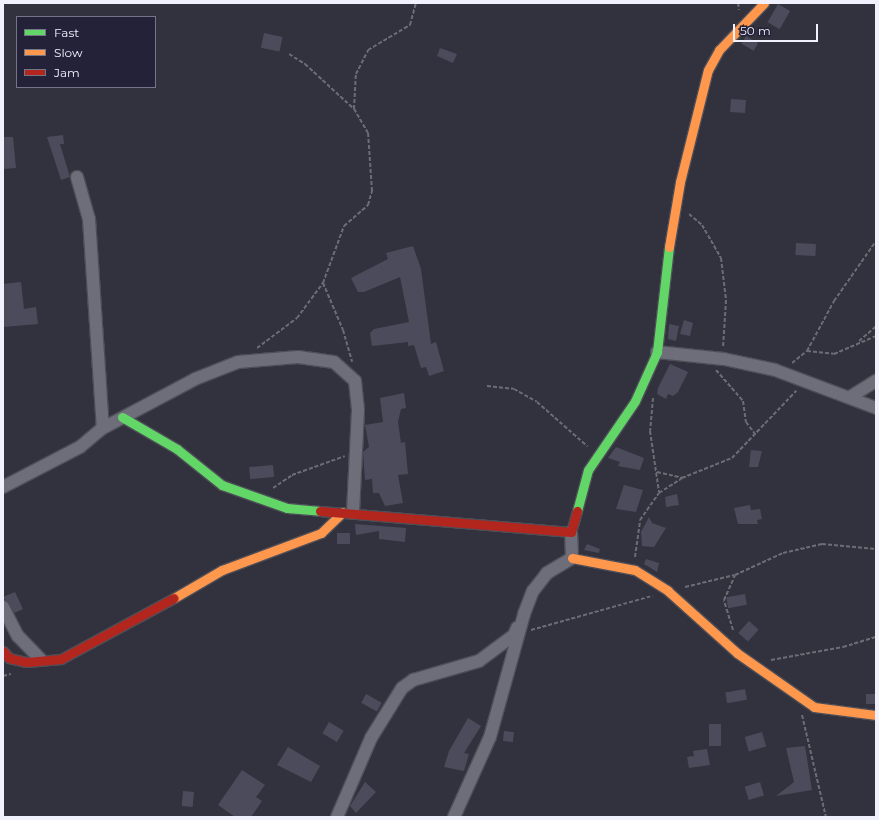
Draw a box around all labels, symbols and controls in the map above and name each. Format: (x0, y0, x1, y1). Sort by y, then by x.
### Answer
legend (16, 16, 156, 88)
scale bar (735, 16, 820, 42)
text: 50 m (740, 23, 771, 38)
text: Fast (54, 25, 79, 40)
text: Slow (54, 45, 83, 60)
text: Jam (54, 65, 80, 80)

